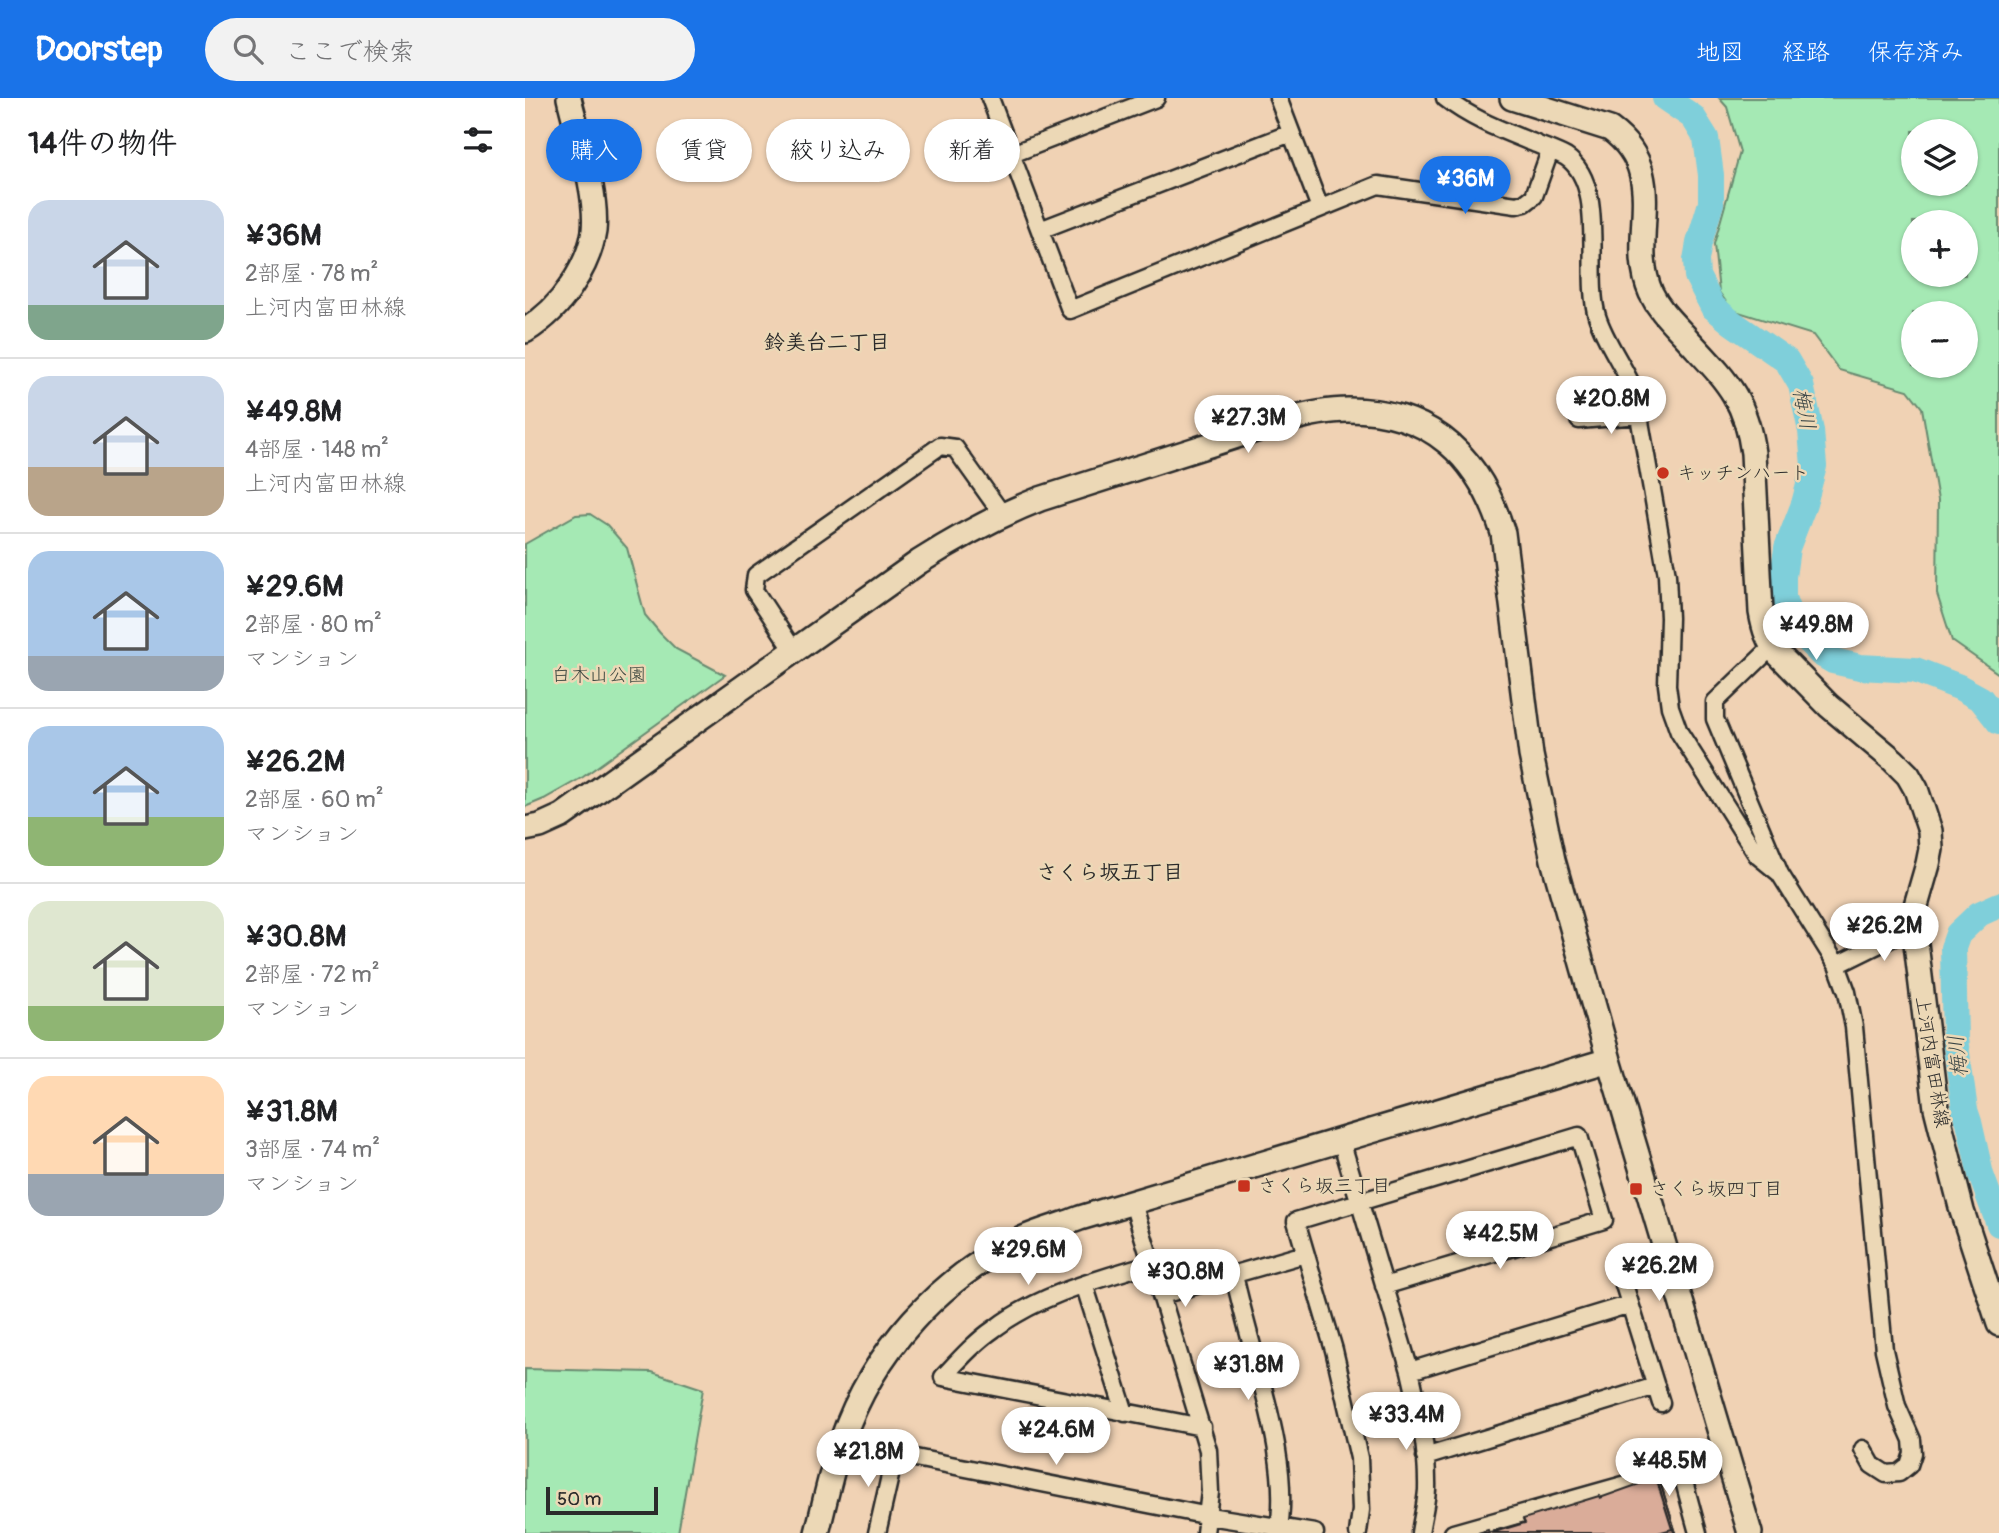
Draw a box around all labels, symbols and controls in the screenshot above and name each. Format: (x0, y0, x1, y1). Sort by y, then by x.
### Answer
search box (205, 18, 695, 81)
text: Doorstep (35, 29, 163, 70)
icon: search (229, 30, 267, 68)
text: ここで検索 (285, 36, 415, 68)
text: 地図 (1696, 38, 1744, 67)
text: 経路 (1782, 38, 1830, 67)
text: 保存済み (1868, 38, 1964, 67)
chip: 購入 (546, 119, 642, 182)
chip: 賃貸 (656, 119, 752, 182)
chip: 絞り込み (766, 119, 910, 182)
chip: 新着 (924, 119, 1020, 182)
map controls (1901, 119, 1978, 378)
button: layers (1901, 119, 1978, 196)
icon: filters (459, 121, 497, 159)
text: 14件の物件 (28, 125, 177, 162)
pin: ¥36M (1424, 156, 1506, 216)
text: ¥36M (1436, 164, 1494, 193)
button: + (1901, 210, 1978, 287)
text: ¥36M (245, 217, 322, 254)
icon: home (84, 228, 168, 312)
text: 2部屋 · 78 m² (245, 259, 378, 288)
text: 上河内富田林線 (245, 293, 406, 322)
button: − (1901, 301, 1978, 378)
district label: 鈴美台二丁目 (764, 329, 890, 356)
pin: ¥20.8M (1554, 376, 1668, 436)
text: ¥20.8M (1572, 384, 1650, 413)
water label: 梅川 (1787, 386, 1821, 432)
text: ¥49.8M (245, 393, 342, 430)
pin: ¥27.3M (1191, 396, 1305, 455)
text: ¥27.3M (1210, 403, 1286, 432)
icon: home (84, 404, 168, 488)
text: 4部屋 · 148 m² (245, 435, 389, 464)
place label: キッチンハート (1677, 461, 1809, 485)
marker: キッチンハート (1655, 465, 1671, 481)
text: 上河内富田林線 (245, 469, 406, 498)
text: ¥29.6M (245, 568, 344, 605)
icon: home (84, 579, 168, 663)
pin: ¥49.8M (1759, 602, 1873, 662)
text: 2部屋 · 80 m² (245, 610, 382, 639)
text: ¥49.8M (1779, 610, 1853, 639)
text: マンション (245, 644, 359, 673)
park label: 白木山公園 (551, 663, 647, 687)
text: ¥26.2M (245, 743, 345, 780)
icon: home (84, 754, 168, 838)
text: 2部屋 · 60 m² (245, 785, 384, 814)
text: マンション (245, 819, 359, 848)
district label: さくら坂五丁目 (1037, 859, 1184, 886)
pin: ¥26.2M (1827, 904, 1941, 963)
text: ¥26.2M (1846, 911, 1922, 940)
text: ¥30.8M (245, 918, 346, 955)
icon: home (84, 929, 168, 1013)
text: 2部屋 · 72 m² (245, 960, 380, 989)
text: マンション (245, 994, 359, 1023)
street label: 上河内富田林線 (1910, 994, 1954, 1130)
water label: 梅川 (1942, 1034, 1974, 1078)
text: ¥31.8M (245, 1093, 338, 1130)
icon: home (84, 1104, 168, 1188)
text: 3部屋 · 74 m² (245, 1135, 380, 1164)
text: マンション (245, 1169, 359, 1198)
place label: さくら坂三丁目 (1258, 1174, 1391, 1198)
place label: さくら坂四丁目 (1650, 1177, 1783, 1201)
marker: さくら坂三丁目 (1236, 1178, 1252, 1194)
marker: さくら坂四丁目 (1628, 1181, 1644, 1197)
pin: ¥42.5M (1443, 1212, 1557, 1271)
text: ¥42.5M (1462, 1219, 1538, 1248)
pin: ¥29.6M (971, 1228, 1085, 1287)
text: ¥29.6M (990, 1235, 1066, 1264)
pin: ¥26.2M (1602, 1244, 1716, 1303)
pin: ¥30.8M (1128, 1250, 1242, 1309)
text: ¥26.2M (1621, 1251, 1697, 1280)
text: ¥30.8M (1146, 1257, 1224, 1286)
pin: ¥31.8M (1191, 1342, 1305, 1402)
text: ¥31.8M (1213, 1350, 1283, 1379)
pin: ¥33.4M (1349, 1392, 1463, 1452)
text: ¥33.4M (1368, 1400, 1444, 1429)
pin: ¥24.6M (999, 1408, 1113, 1467)
text: ¥24.6M (1017, 1415, 1095, 1444)
pin: ¥21.8M (811, 1430, 925, 1489)
text: ¥21.8M (832, 1437, 904, 1466)
pin: ¥48.5M (1612, 1438, 1726, 1498)
text: ¥48.5M (1632, 1446, 1706, 1475)
scale bar (546, 1484, 658, 1516)
text: 50 m (557, 1487, 601, 1511)

